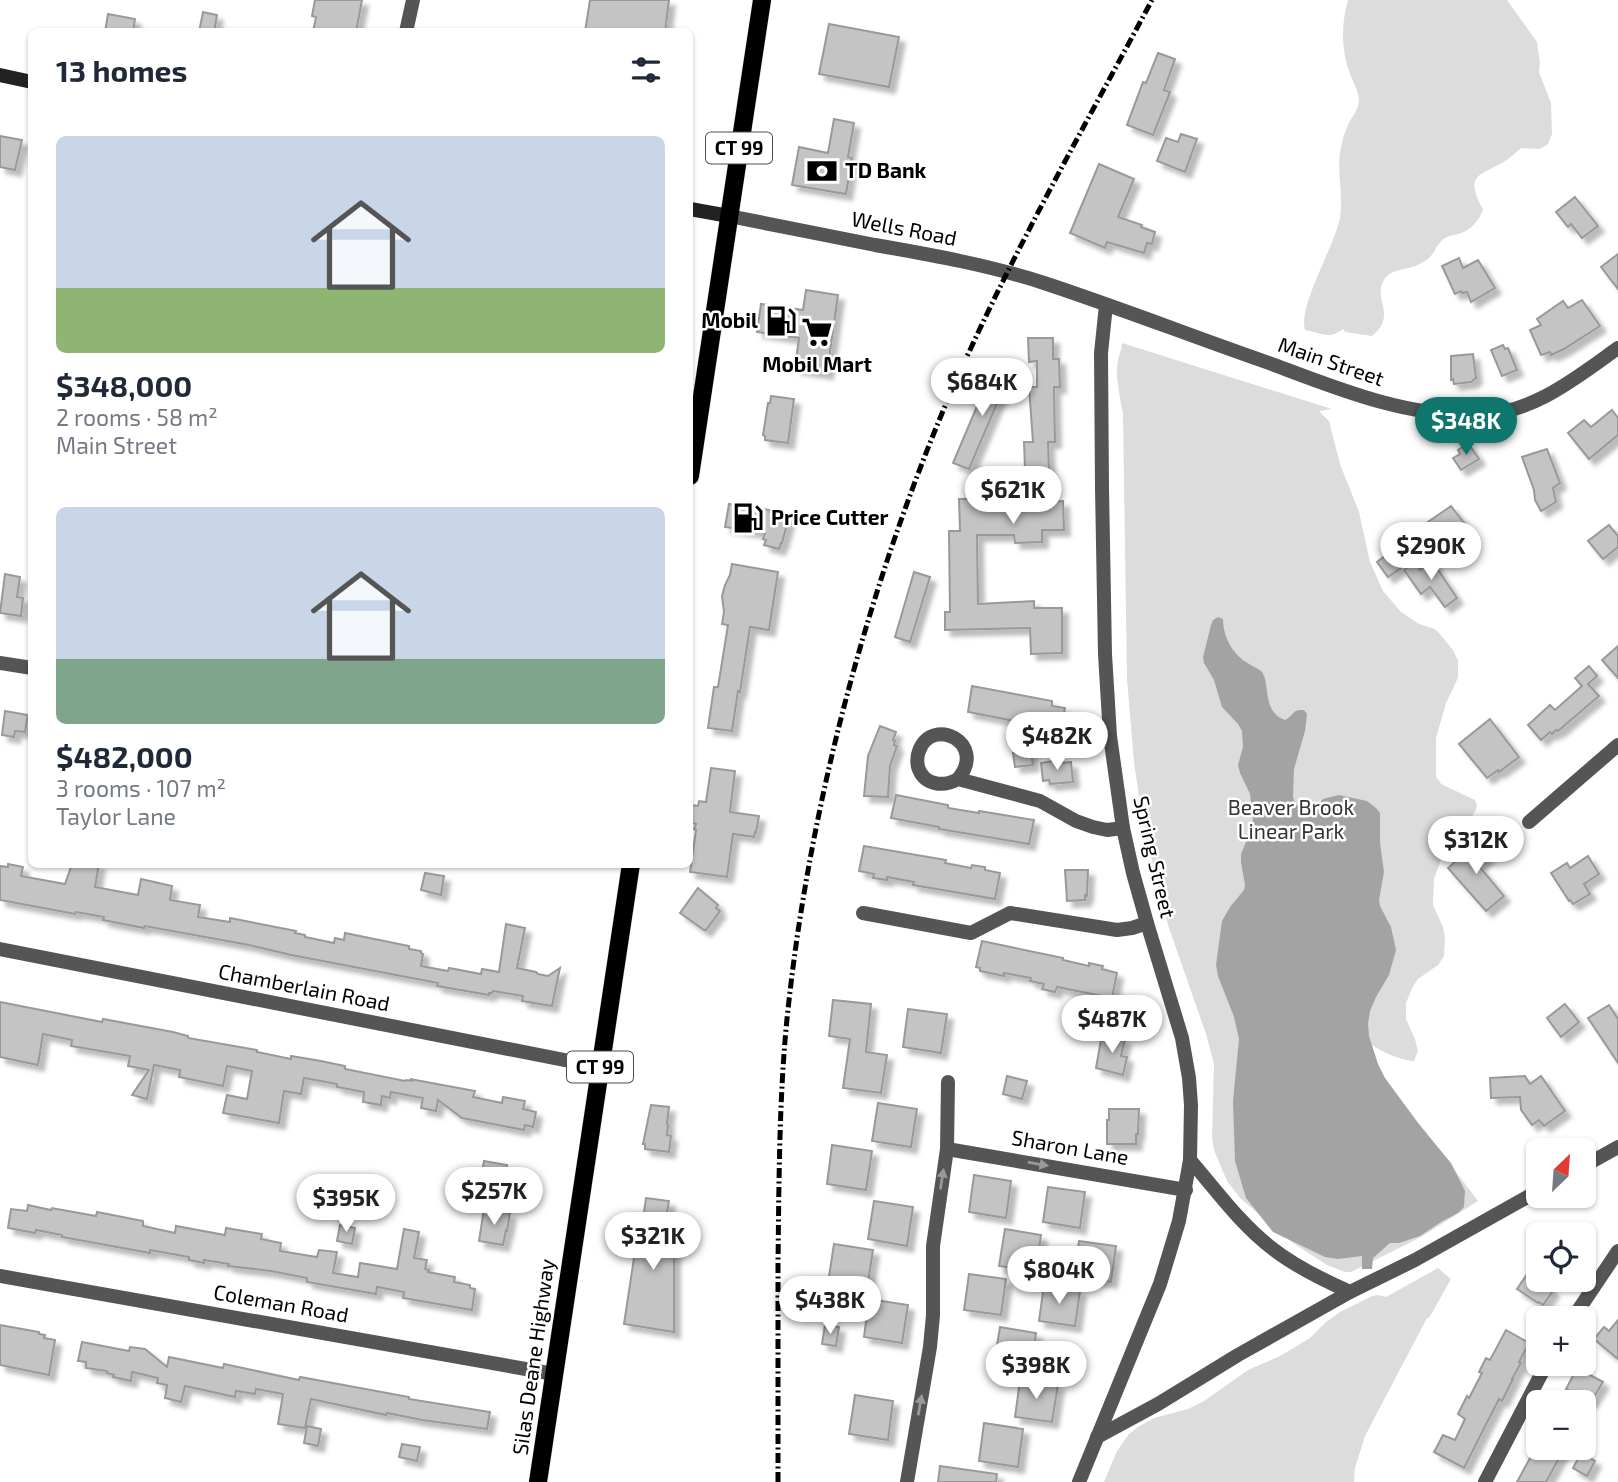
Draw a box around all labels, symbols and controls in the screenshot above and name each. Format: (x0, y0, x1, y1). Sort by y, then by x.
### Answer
icon: filters (627, 51, 665, 89)
text: 13 homes (56, 52, 187, 88)
road number: CT 99 (706, 132, 772, 164)
bank icon: TD Bank (805, 154, 839, 188)
place label: TD Bank (845, 157, 927, 182)
icon: home (298, 182, 424, 308)
street label: Wells Road (849, 205, 959, 250)
fuel station icon: Mobil (764, 304, 798, 338)
place label: Mobil (701, 307, 758, 332)
supermarket icon: Mobil Mart (800, 315, 834, 349)
street label: Main Street (1275, 331, 1388, 390)
place label: Mobil Mart (762, 351, 872, 376)
pin: $684K (933, 358, 1031, 418)
text: $348,000 (56, 367, 192, 403)
text: $684K (947, 367, 1017, 395)
pin: $348K (1417, 398, 1515, 457)
text: 2 rooms · 58 m² (56, 403, 218, 431)
text: $348K (1431, 406, 1501, 434)
text: Main Street (56, 431, 177, 459)
pin: $621K (964, 466, 1062, 526)
text: $621K (981, 475, 1045, 503)
fuel station icon: Price Cutter (731, 501, 765, 535)
place label: Price Cutter (771, 504, 889, 529)
pin: $290K (1382, 522, 1480, 582)
text: $290K (1396, 531, 1466, 559)
icon: home (298, 553, 424, 679)
pin: $482K (1008, 712, 1106, 772)
text: $482K (1022, 721, 1092, 749)
text: $482,000 (56, 738, 193, 774)
text: 3 rooms · 107 m² (56, 774, 226, 802)
street label: Spring Street (1129, 793, 1182, 920)
park label: Beaver Brook Linear Park (1228, 794, 1355, 843)
text: Taylor Lane (56, 802, 176, 830)
pin: $312K (1427, 816, 1525, 876)
text: $312K (1444, 825, 1508, 853)
street label: Chamberlain Road (217, 958, 392, 1015)
pin: $487K (1063, 996, 1161, 1055)
text: $487K (1077, 1004, 1147, 1032)
road number: CT 99 (567, 1051, 633, 1082)
street label: Sharon Lane (1010, 1124, 1131, 1169)
north arrow (1526, 1138, 1596, 1208)
map controls (1526, 1138, 1596, 1460)
one-way arrow (1027, 1159, 1049, 1170)
pin: $257K (445, 1168, 543, 1227)
one-way arrow (937, 1168, 948, 1190)
pin: $395K (297, 1174, 395, 1234)
text: $257K (461, 1176, 527, 1204)
text: $395K (312, 1183, 380, 1211)
pin: $321K (604, 1212, 702, 1272)
text: $321K (621, 1221, 685, 1249)
button: locate (1526, 1222, 1596, 1292)
pin: $804K (1010, 1246, 1108, 1306)
text: $804K (1023, 1255, 1095, 1283)
street label: Silas Deane Highway (506, 1257, 559, 1457)
pin: $438K (781, 1276, 879, 1336)
street label: Coleman Road (212, 1278, 351, 1327)
text: $438K (795, 1285, 865, 1313)
button: + (1526, 1306, 1596, 1376)
pin: $398K (987, 1342, 1085, 1401)
text: $398K (1002, 1350, 1070, 1378)
button: − (1526, 1390, 1596, 1460)
one-way arrow (915, 1394, 926, 1416)

